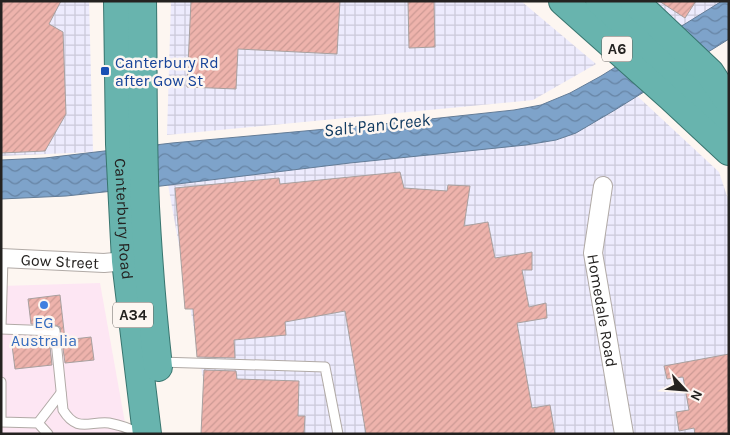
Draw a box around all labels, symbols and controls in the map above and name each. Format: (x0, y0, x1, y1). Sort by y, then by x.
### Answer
road number: A6 (602, 36, 632, 62)
place label: Canterbury Rd after Gow St (115, 53, 219, 90)
marker: Canterbury Rd after Gow St (99, 65, 111, 77)
water label: Salt Pan Creek (323, 108, 432, 142)
street label: Canterbury Road (111, 158, 138, 281)
street label: Gow Street (20, 249, 100, 272)
street label: Homedale Road (584, 252, 622, 368)
marker: EG Australia (38, 299, 50, 311)
road number: A34 (113, 302, 153, 328)
place label: EG Australia (11, 313, 77, 350)
north arrow (660, 365, 710, 415)
text: N (686, 387, 706, 404)

